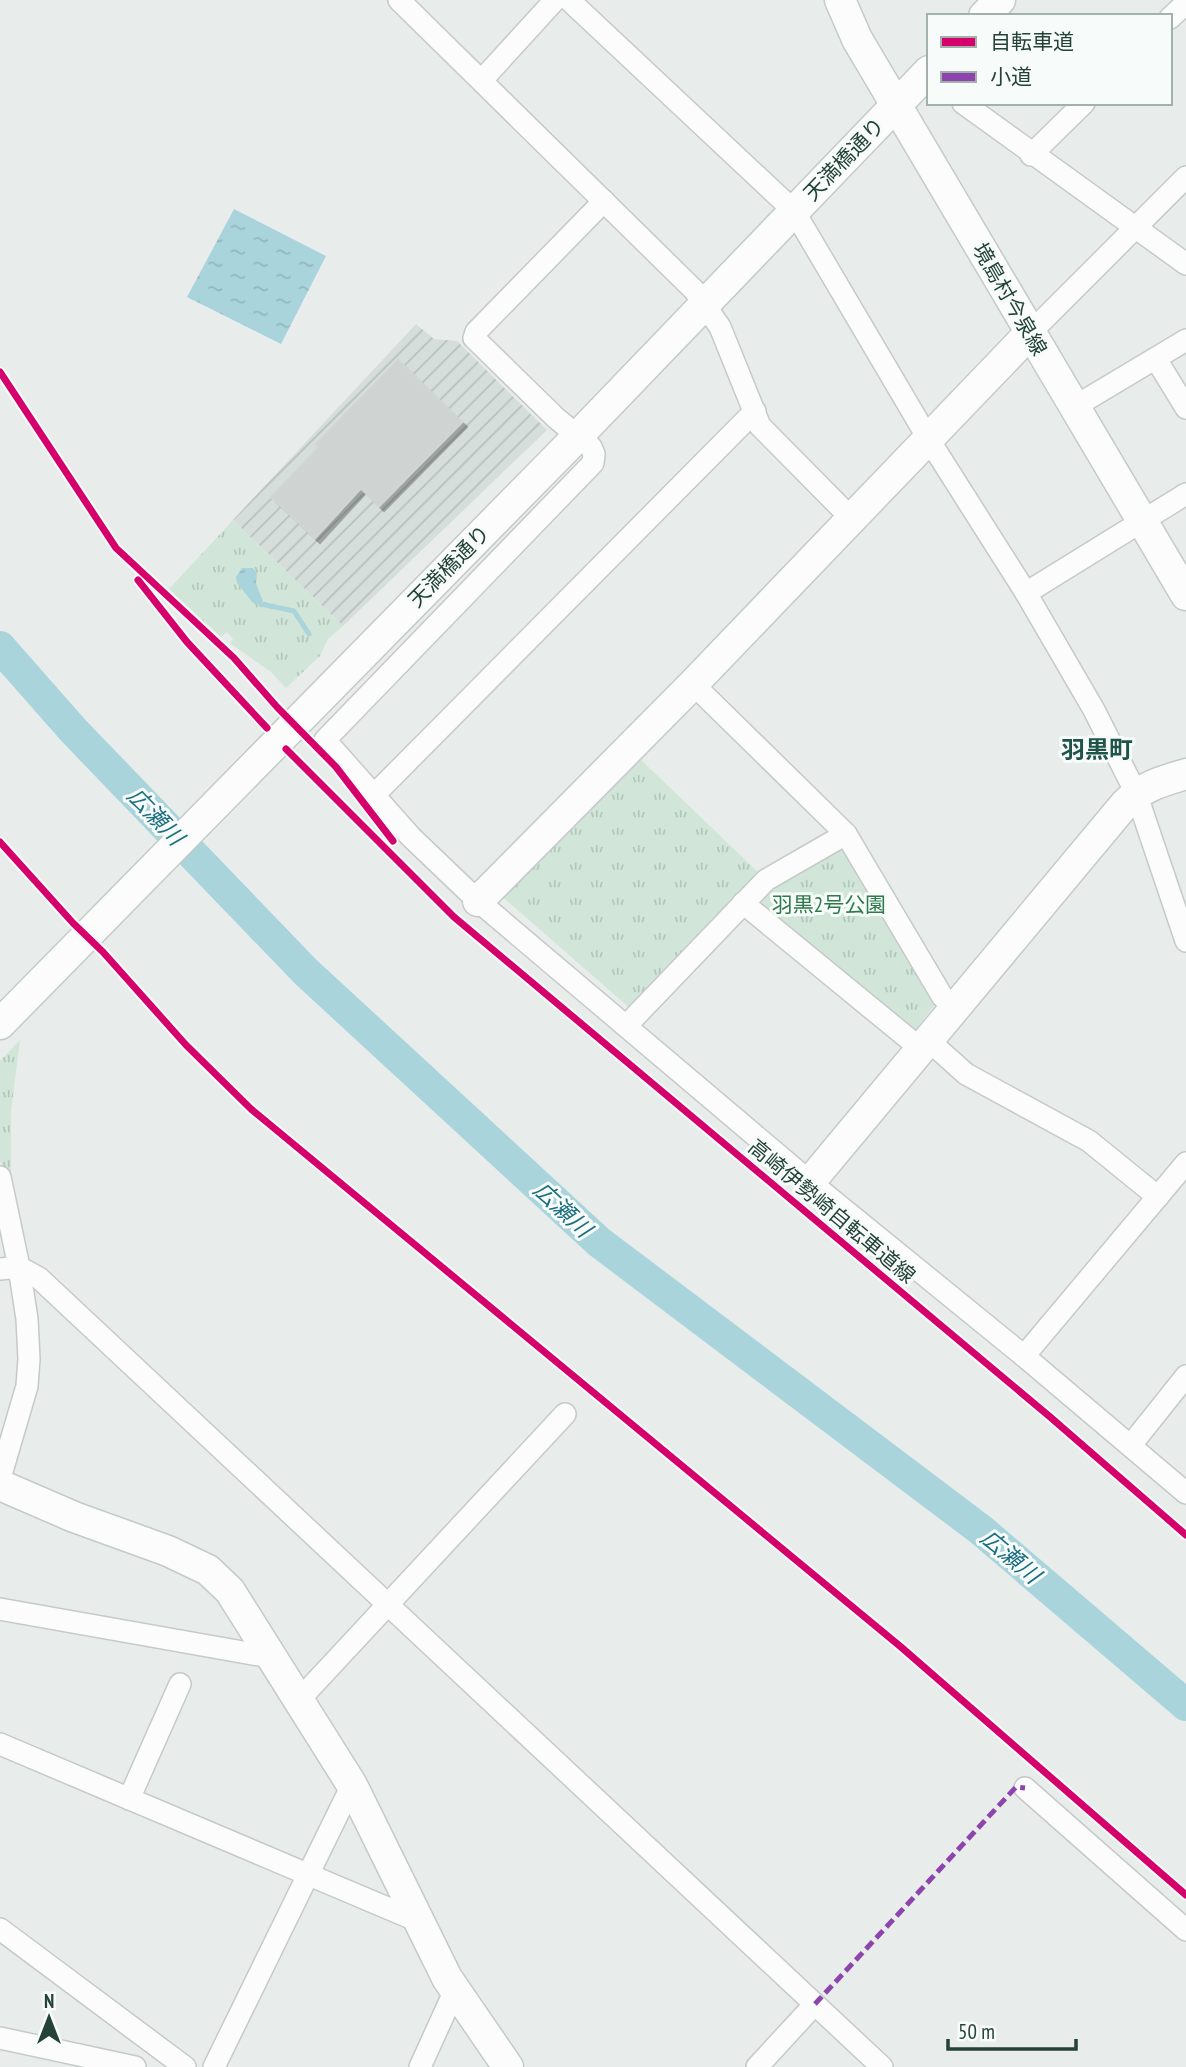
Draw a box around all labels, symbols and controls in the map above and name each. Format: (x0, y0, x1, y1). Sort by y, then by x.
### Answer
legend (927, 14, 1172, 105)
text: 自転車道 (990, 28, 1074, 55)
text: 小道 (990, 63, 1032, 90)
street label: 天満橋通り (798, 112, 890, 206)
street label: 境島村今泉線 (967, 238, 1053, 360)
street label: 天満橋通り (402, 519, 496, 613)
district label: 羽黒町 (1061, 734, 1133, 765)
water label: 広瀬川 (122, 781, 192, 853)
park label: 羽黒2号公園 (772, 891, 886, 918)
street label: 高崎伊勢崎自転車道線 (743, 1133, 921, 1289)
water label: 広瀬川 (528, 1175, 600, 1245)
water label: 広瀬川 (975, 1523, 1049, 1591)
north arrow (14, 1983, 84, 2053)
text: N (44, 1989, 54, 2013)
scale bar (948, 2008, 1076, 2052)
text: 50 m (958, 2018, 995, 2045)

